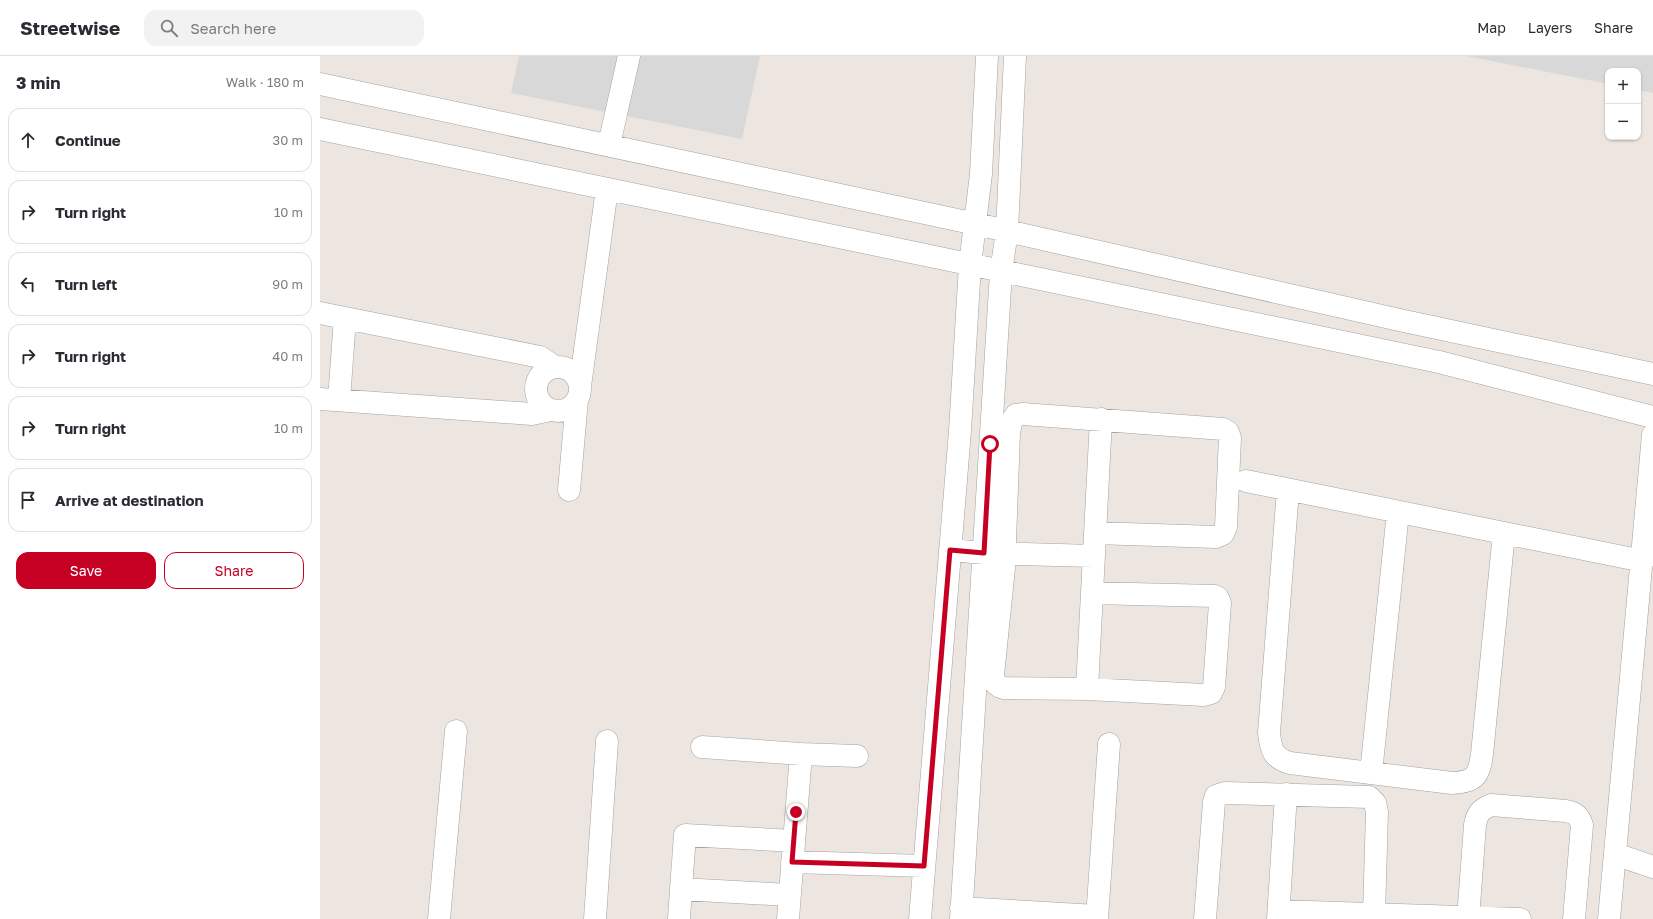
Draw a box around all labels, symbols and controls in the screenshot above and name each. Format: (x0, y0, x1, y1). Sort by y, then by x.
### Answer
search box (144, 10, 424, 46)
text: Streetwise (20, 16, 120, 39)
icon: search (158, 17, 180, 39)
text: Search here (190, 19, 276, 37)
text: Map (1477, 19, 1506, 36)
text: Layers (1528, 19, 1572, 36)
text: Share (1594, 19, 1633, 36)
map controls (1605, 68, 1641, 140)
button: + (1605, 68, 1641, 104)
text: 3 min (16, 72, 60, 93)
text: Walk · 180 m (226, 74, 304, 90)
button: − (1605, 104, 1641, 140)
icon: ahead (17, 129, 39, 151)
text: Continue (55, 131, 121, 149)
text: 30 m (273, 132, 303, 148)
icon: right (17, 201, 39, 223)
text: Turn right (55, 203, 126, 221)
text: 10 m (274, 204, 303, 220)
icon: left (17, 273, 39, 295)
text: Turn left (55, 275, 117, 293)
text: 90 m (272, 276, 303, 292)
icon: right (17, 345, 39, 367)
text: Turn right (55, 347, 126, 365)
text: 40 m (272, 348, 303, 364)
icon: right (17, 417, 39, 439)
text: Turn right (55, 419, 126, 437)
text: 10 m (274, 420, 303, 436)
route start (981, 435, 999, 453)
icon: arrive (17, 489, 39, 511)
text: Arrive at destination (55, 491, 204, 509)
button: Save (16, 552, 156, 589)
button: Share (164, 552, 304, 589)
route end (787, 803, 805, 821)

